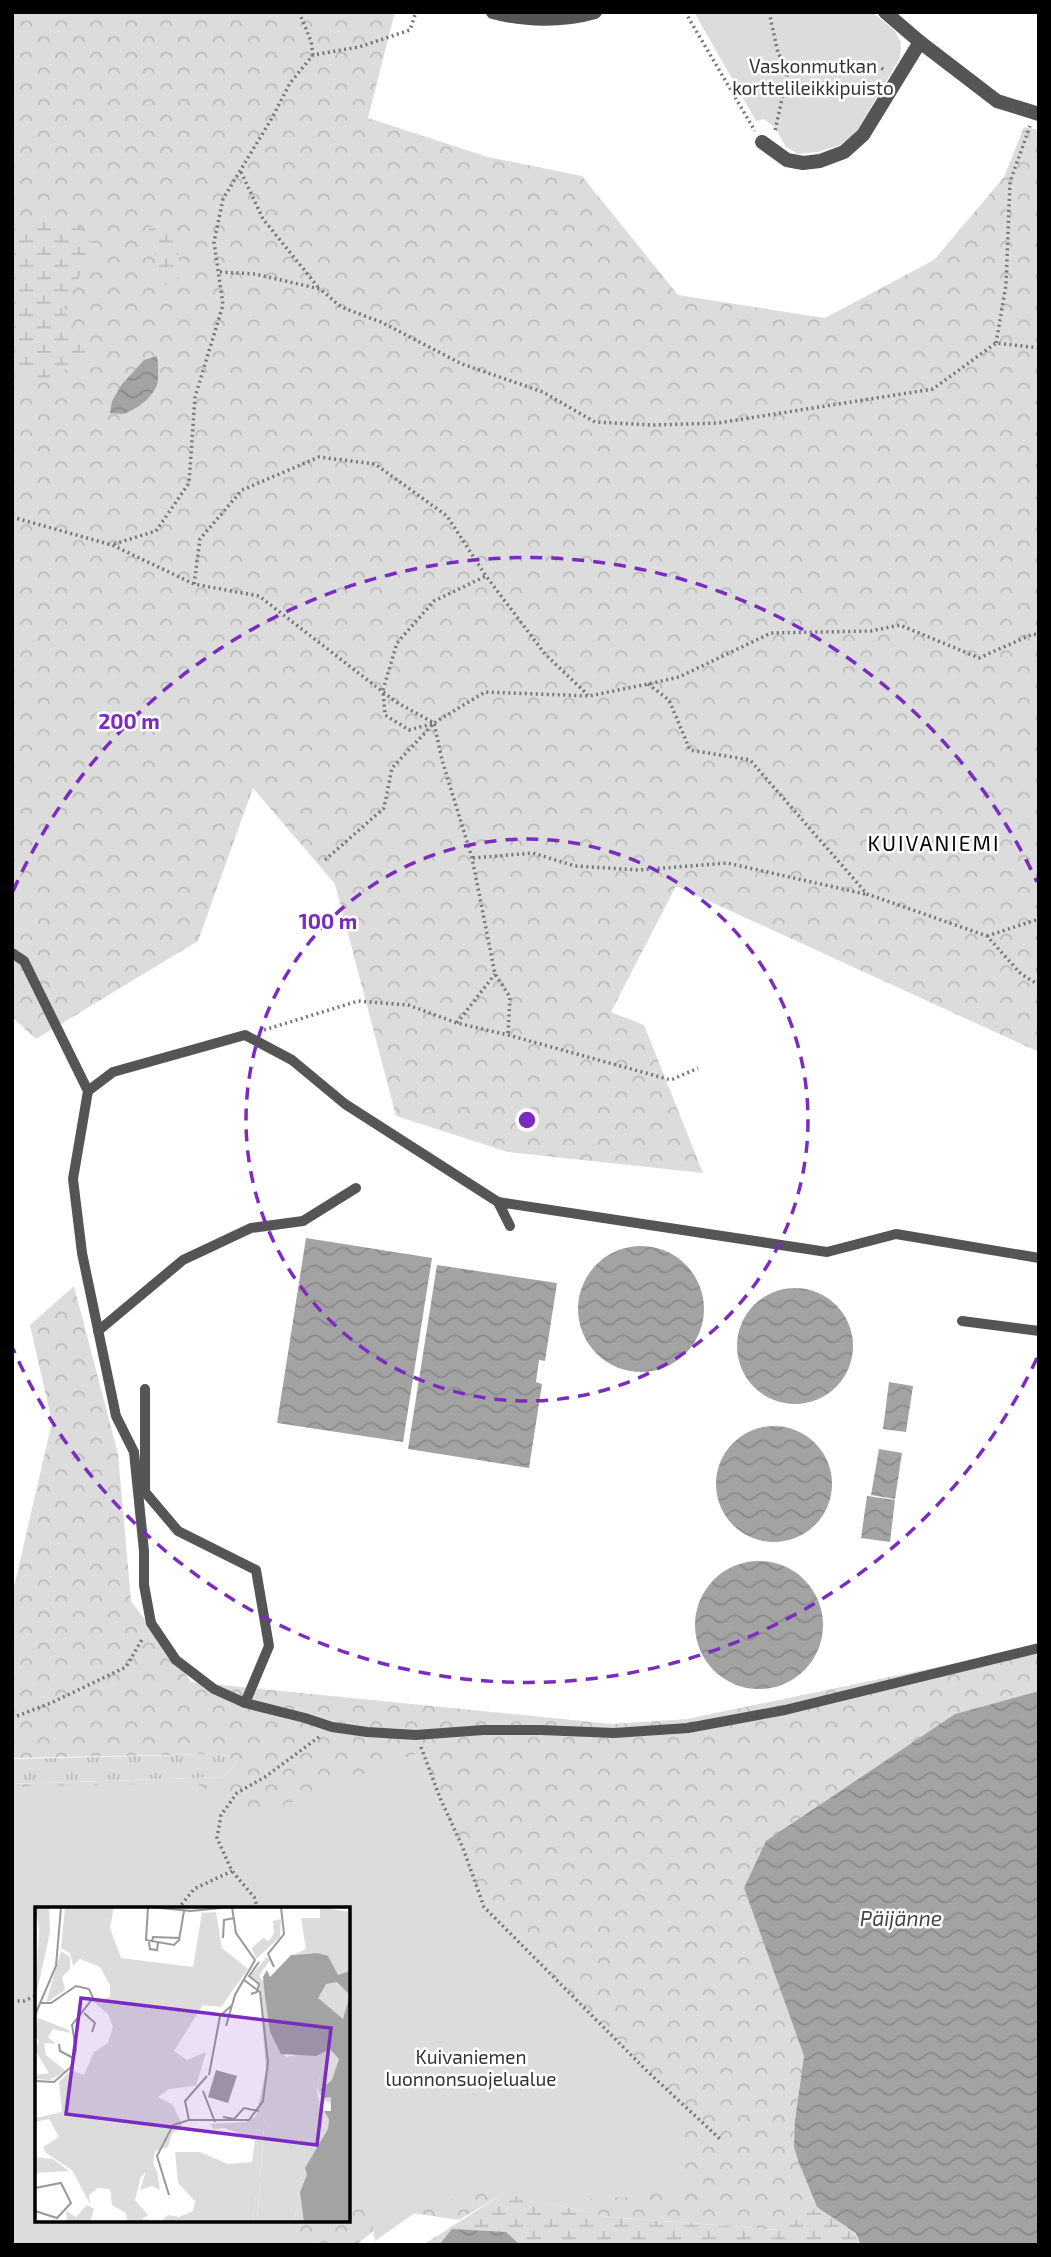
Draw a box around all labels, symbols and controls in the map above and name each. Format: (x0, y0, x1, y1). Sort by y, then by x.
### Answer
park label: Vaskonmutkan korttelileikkipuisto (732, 54, 894, 99)
text: 200 m (98, 708, 160, 733)
district label: KUIVANIEMI (867, 830, 1001, 855)
text: 100 m (299, 908, 357, 933)
centre of rings (515, 1108, 539, 1132)
water label: Päijänne (860, 1905, 942, 1931)
inset map (35, 1907, 350, 2222)
park label: Kuivaniemen luonnonsuojelualue (386, 2045, 556, 2090)

